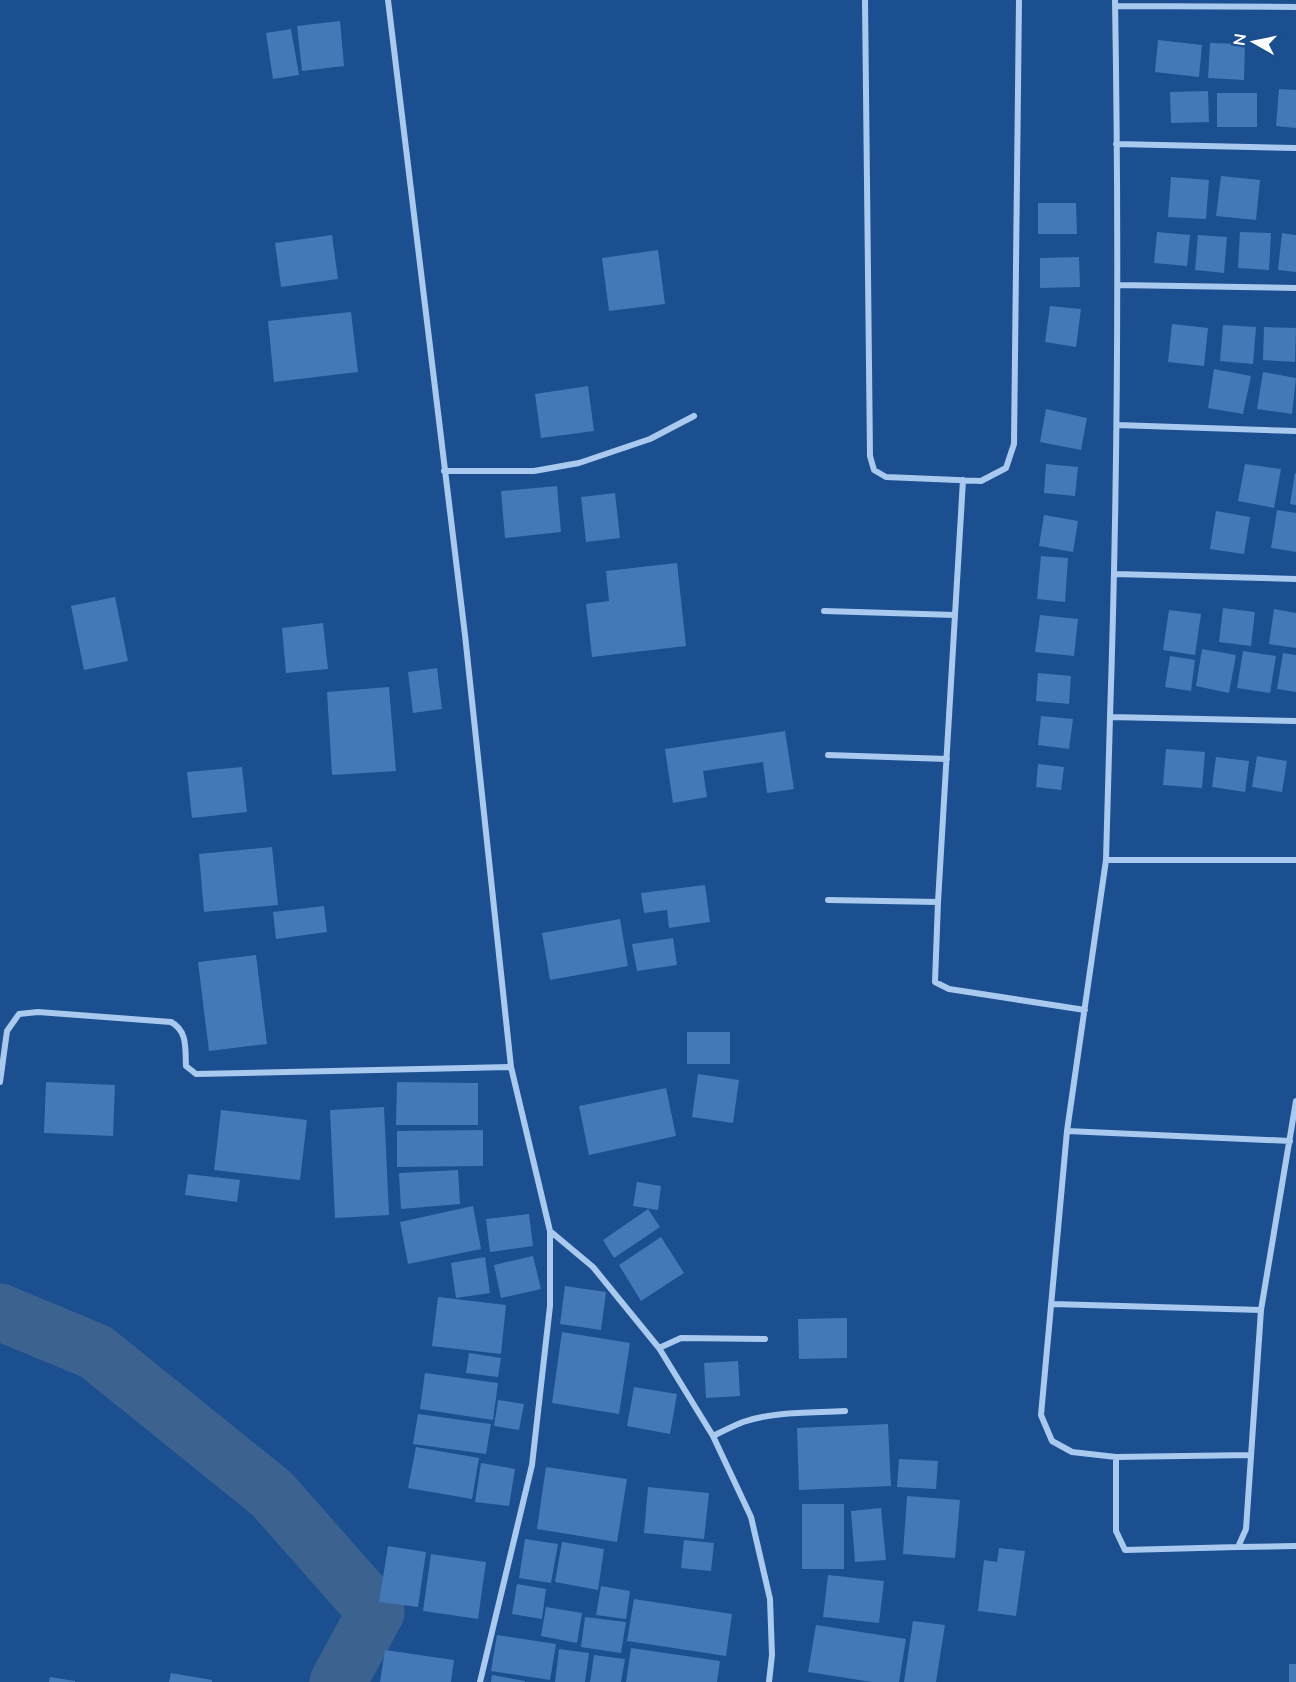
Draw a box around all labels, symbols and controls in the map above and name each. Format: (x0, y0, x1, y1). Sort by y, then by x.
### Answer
north arrow (1224, 12, 1284, 72)
text: N (1228, 32, 1250, 47)

